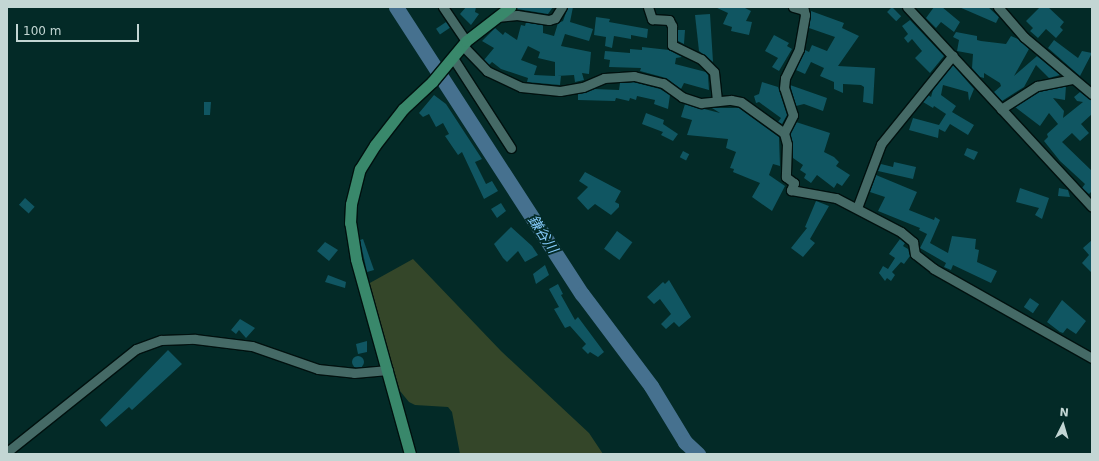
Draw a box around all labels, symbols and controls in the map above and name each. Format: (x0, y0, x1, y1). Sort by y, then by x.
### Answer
scale bar (18, 16, 141, 42)
text: 100 m (23, 24, 61, 38)
water label: 鎌谷川 (525, 212, 561, 256)
north arrow (1043, 405, 1083, 445)
text: N (1059, 406, 1069, 419)

